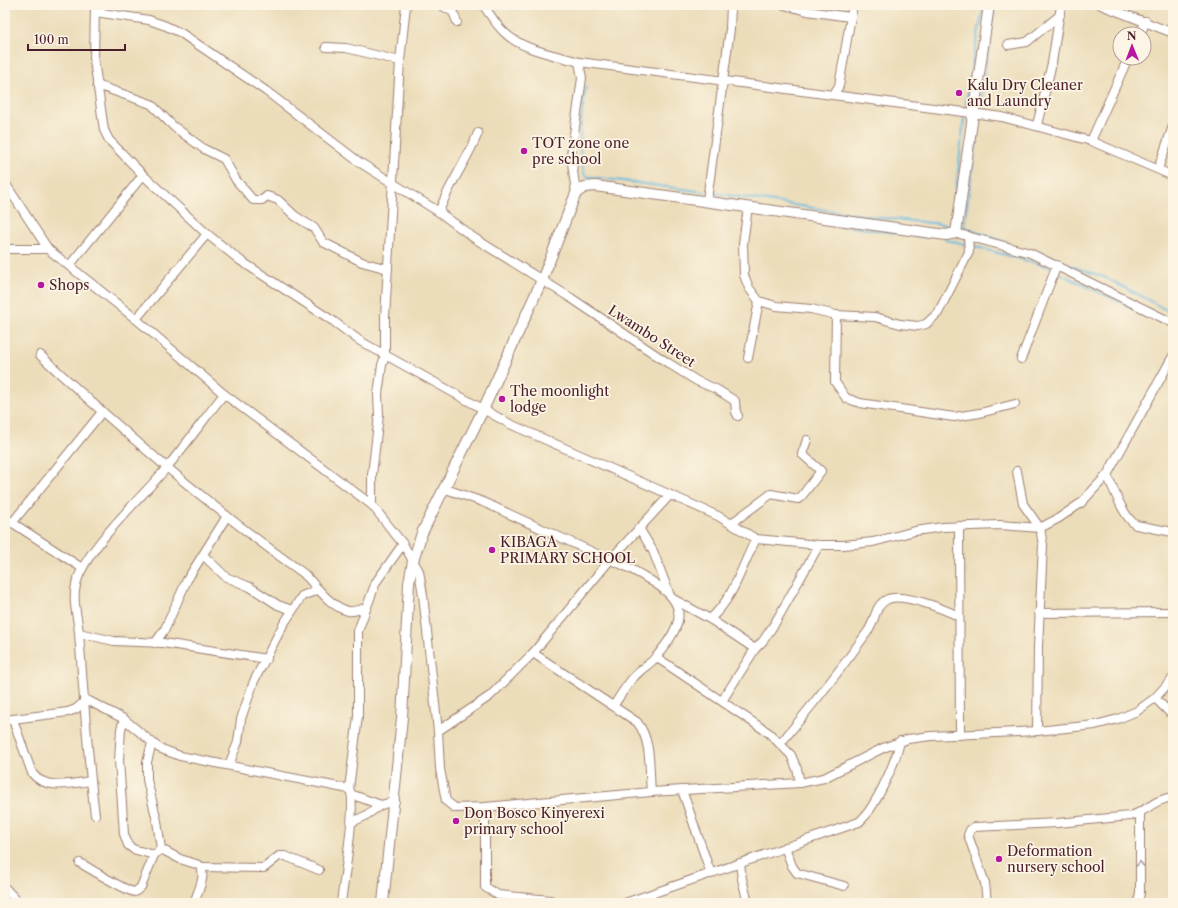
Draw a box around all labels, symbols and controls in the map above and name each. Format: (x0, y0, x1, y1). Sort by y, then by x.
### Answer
scale bar (28, 26, 125, 52)
north arrow (1112, 26, 1152, 66)
text: N (1127, 29, 1137, 43)
text: 100 m (34, 32, 69, 47)
place label: Kalu Dry Cleaner and Laundry (967, 76, 1083, 110)
marker: Kalu Dry Cleaner and Laundry (954, 88, 964, 98)
place label: TOT zone one pre school (532, 134, 629, 168)
marker: TOT zone one pre school (519, 146, 529, 156)
place label: Shops (49, 276, 89, 294)
marker: Shops (36, 280, 46, 290)
street label: Lwambo Street (605, 301, 699, 371)
place label: The moonlight lodge (510, 382, 609, 416)
marker: The moonlight lodge (497, 394, 507, 404)
place label: KIBAGA PRIMARY SCHOOL (500, 533, 635, 567)
marker: KIBAGA PRIMARY SCHOOL (487, 545, 497, 555)
place label: Don Bosco Kinyerexi primary school (464, 804, 605, 838)
marker: Don Bosco Kinyerexi primary school (451, 816, 461, 826)
place label: Deformation nursery school (1007, 842, 1105, 876)
marker: Deformation nursery school (994, 854, 1004, 864)
one-way arrow (1136, 861, 1144, 867)

